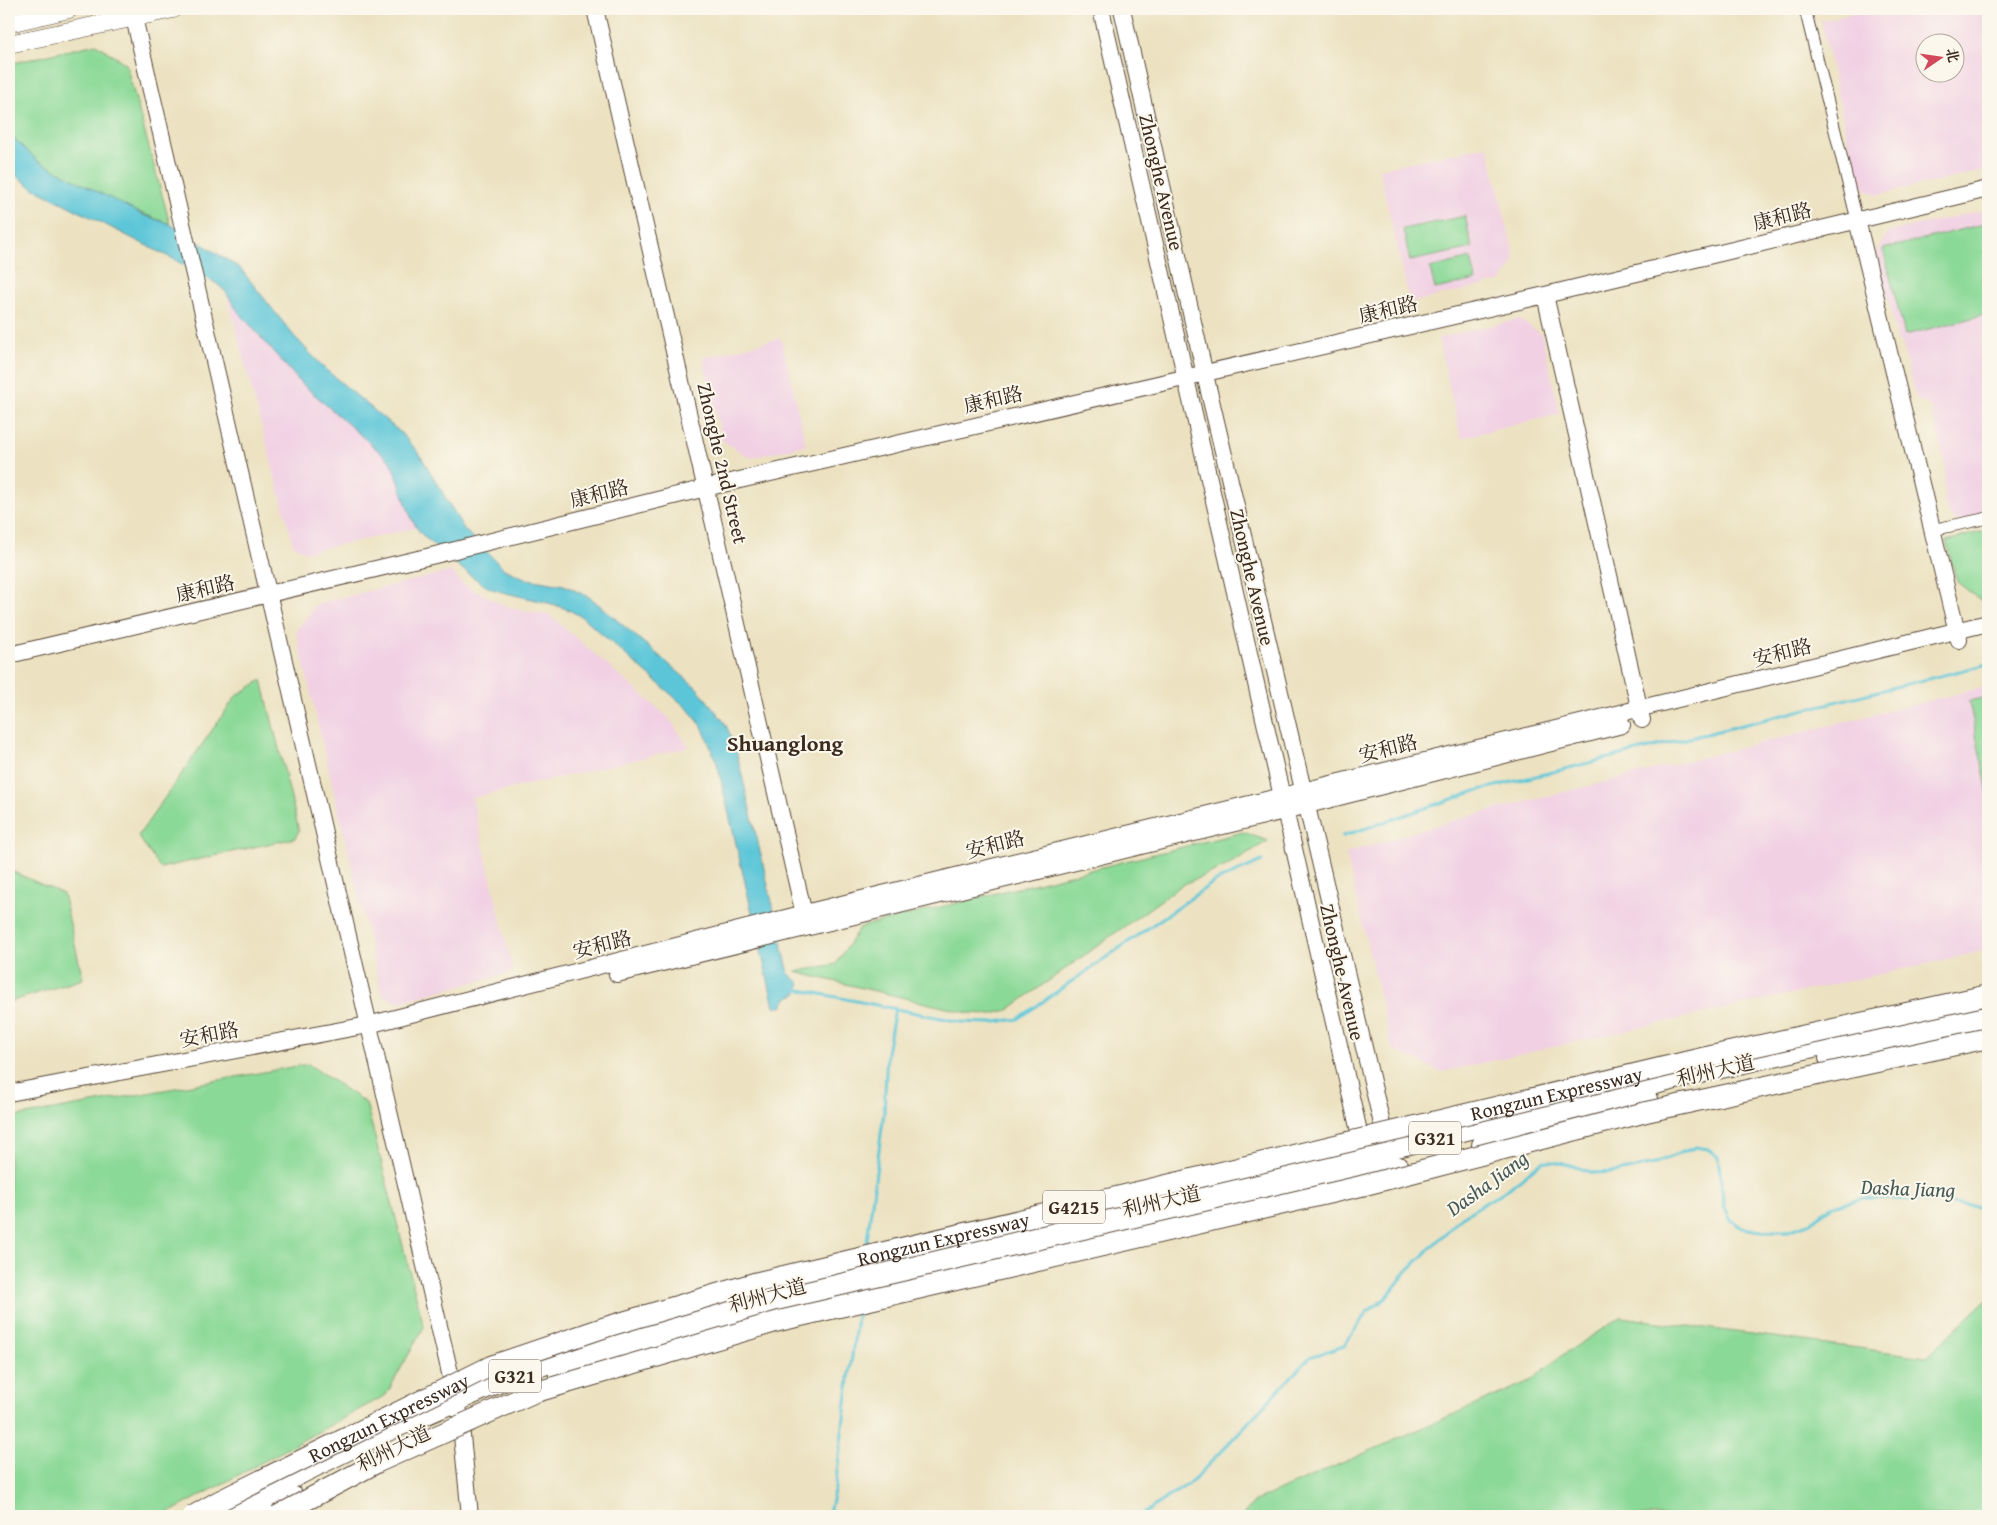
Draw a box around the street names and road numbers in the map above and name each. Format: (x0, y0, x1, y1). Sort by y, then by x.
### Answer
street label: Zhonghe Avenue (1132, 111, 1192, 253)
street label: 康和路 (1749, 195, 1815, 237)
street label: 康和路 (1356, 288, 1420, 330)
street label: 康和路 (961, 378, 1025, 420)
street label: Zhonghe 2nd Street (690, 379, 756, 547)
street label: 康和路 (566, 472, 632, 514)
street label: Zhonghe Avenue (1223, 506, 1283, 648)
street label: 康和路 (173, 567, 237, 609)
street label: 安和路 (1749, 631, 1815, 673)
street label: 安和路 (1355, 727, 1421, 769)
street label: 安和路 (962, 823, 1028, 865)
street label: Zhonghe Avenue (1313, 901, 1373, 1043)
street label: 安和路 (569, 923, 635, 965)
street label: 安和路 (177, 1014, 241, 1054)
street label: 利州大道 (1673, 1047, 1757, 1093)
street label: Rongzun Expressway (1467, 1058, 1645, 1127)
road number: G321 (1409, 1122, 1461, 1154)
street label: 利州大道 (1119, 1178, 1203, 1224)
road number: G4215 (1043, 1190, 1105, 1224)
street label: Rongzun Expressway (854, 1204, 1032, 1272)
street label: 利州大道 (725, 1271, 809, 1319)
road number: G321 (489, 1360, 541, 1392)
street label: Rongzun Expressway (303, 1365, 474, 1469)
street label: 利州大道 (351, 1417, 435, 1479)

